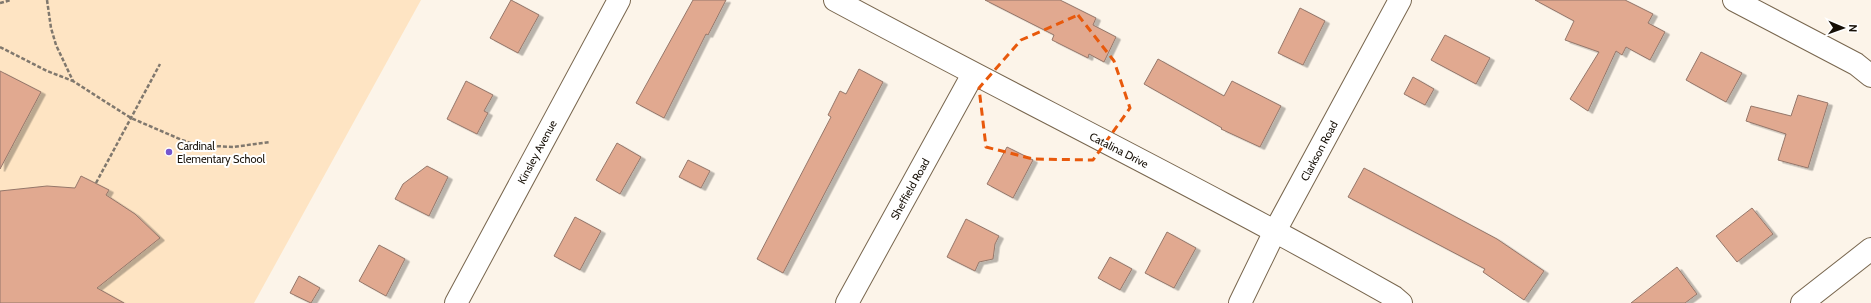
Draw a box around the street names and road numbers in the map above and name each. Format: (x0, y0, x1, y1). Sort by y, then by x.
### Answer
street label: Kinsley Avenue (514, 117, 560, 186)
street label: Clarkson Road (1297, 119, 1341, 183)
street label: Catalina Drive (1087, 129, 1151, 171)
street label: Sheffield Road (887, 156, 933, 222)

